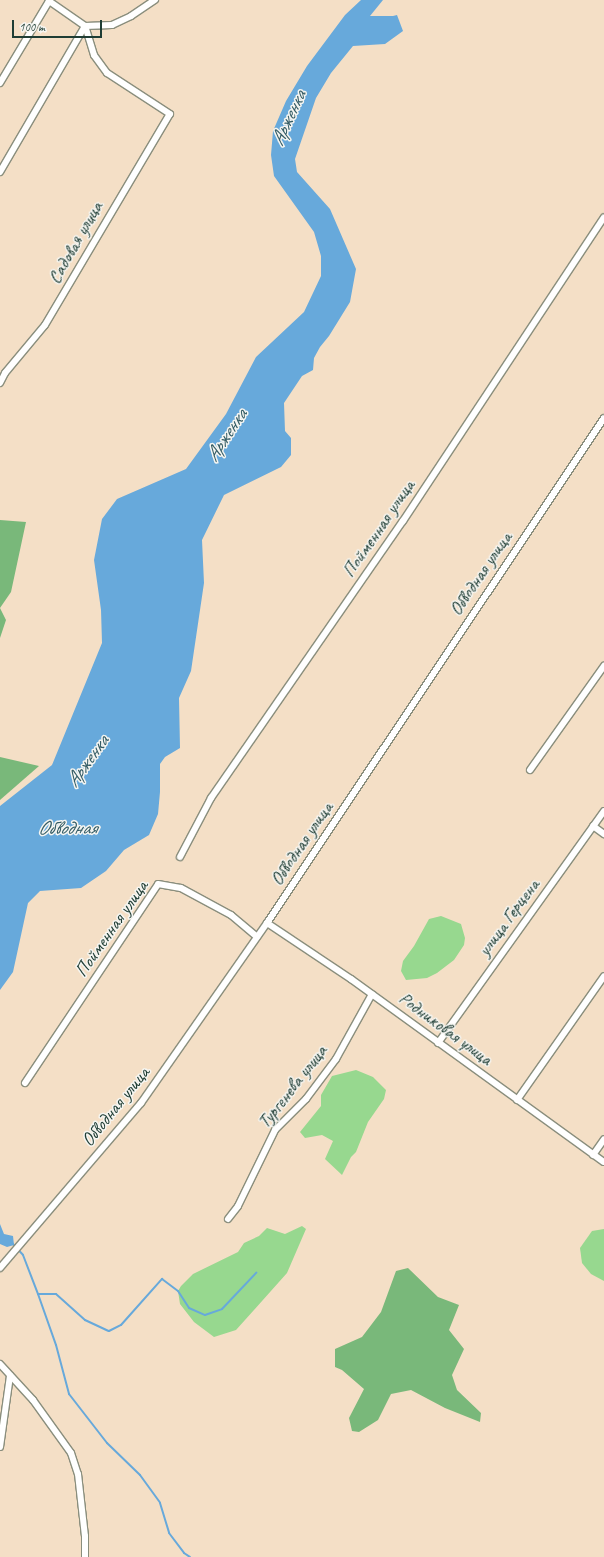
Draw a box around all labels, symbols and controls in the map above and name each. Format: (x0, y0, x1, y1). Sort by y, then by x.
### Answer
scale bar (14, 12, 104, 38)
text: 100 m (19, 19, 45, 35)
water label: Арженка (265, 87, 311, 149)
street label: Садовая улица (43, 197, 109, 289)
water label: Арженка (200, 404, 252, 466)
street label: Пойменная улица (338, 476, 420, 582)
street label: Обводная улица (445, 528, 517, 620)
water label: Арженка (60, 730, 114, 792)
street label: Обводная улица (266, 798, 338, 890)
water label: Обводная (38, 815, 96, 839)
street label: улица Герцена (473, 875, 545, 961)
street label: Пойменная улица (70, 876, 154, 982)
street label: Родниковая улица (393, 987, 497, 1071)
street label: Тургенева улица (253, 1040, 333, 1134)
street label: Обводная улица (77, 1062, 155, 1152)

